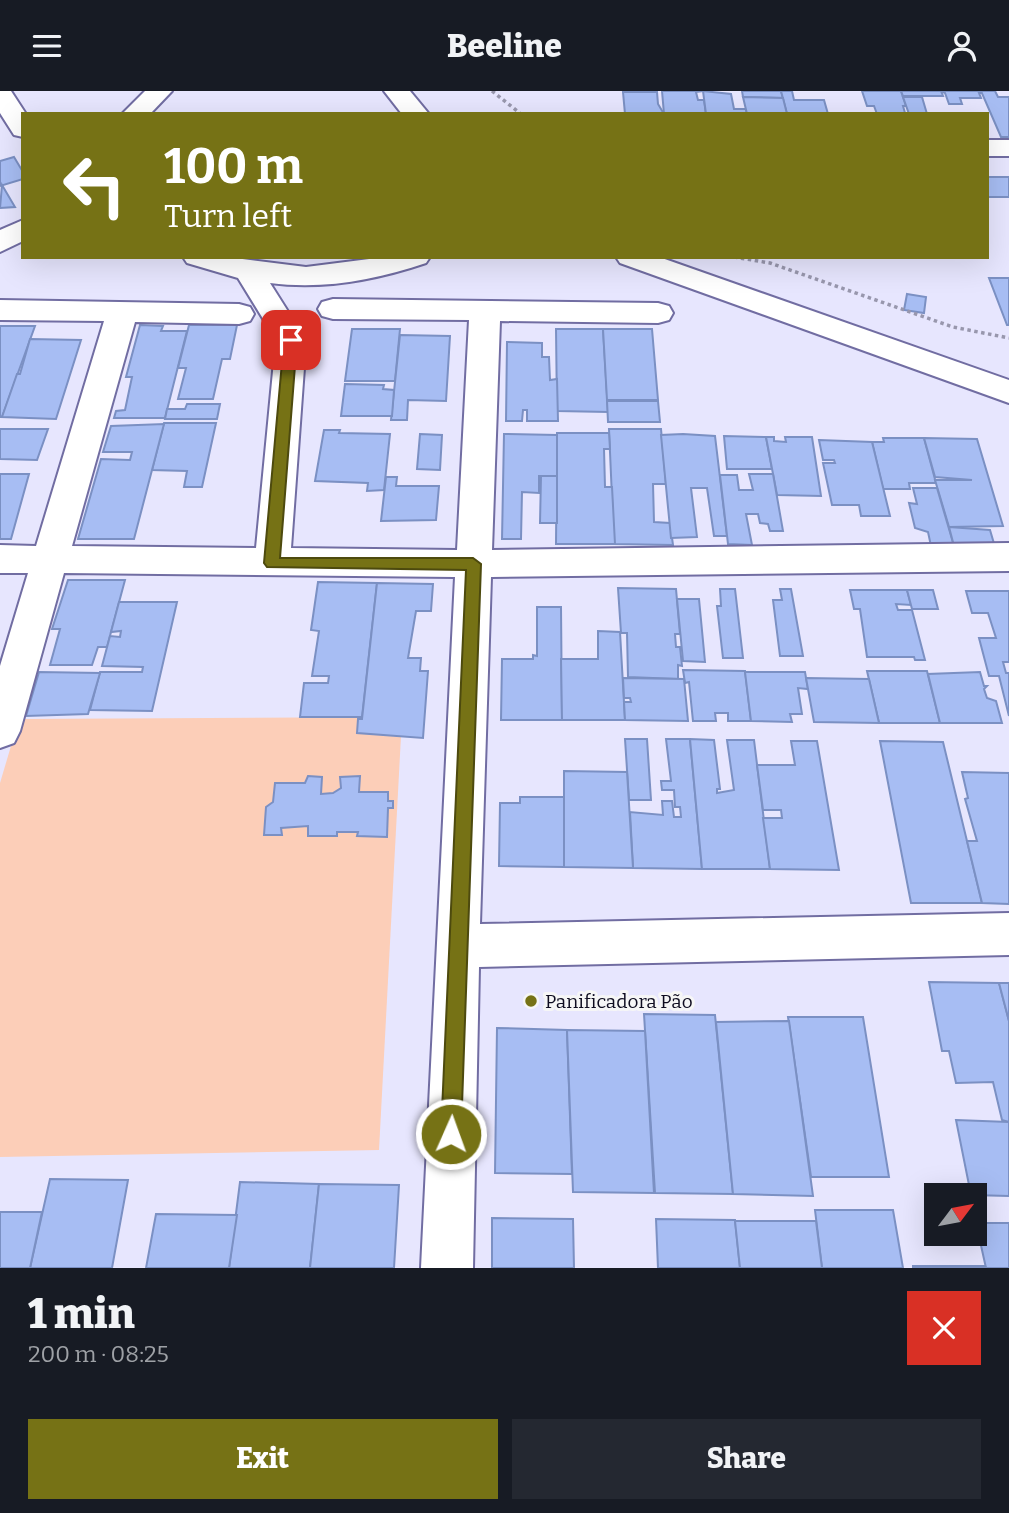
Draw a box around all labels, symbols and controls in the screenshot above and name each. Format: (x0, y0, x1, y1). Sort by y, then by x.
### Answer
icon: menu (28, 27, 66, 65)
text: Beeline (447, 27, 562, 65)
icon: person (943, 27, 981, 65)
text: 100 m (164, 137, 303, 196)
icon: left (49, 140, 140, 231)
text: Turn left (164, 197, 292, 235)
pin (261, 310, 321, 370)
icon: arrive (272, 321, 310, 359)
place label: Panificadora Pão (545, 990, 693, 1013)
marker: Panificadora Pão (523, 993, 539, 1009)
position arrow (414, 1097, 488, 1171)
north arrow (924, 1183, 987, 1246)
map controls (924, 1183, 987, 1246)
text: 1 min (28, 1289, 135, 1339)
button: close (907, 1291, 981, 1365)
text: 200 m · 08:25 (28, 1340, 169, 1368)
button: Exit (28, 1419, 498, 1499)
button: Share (512, 1419, 981, 1499)

